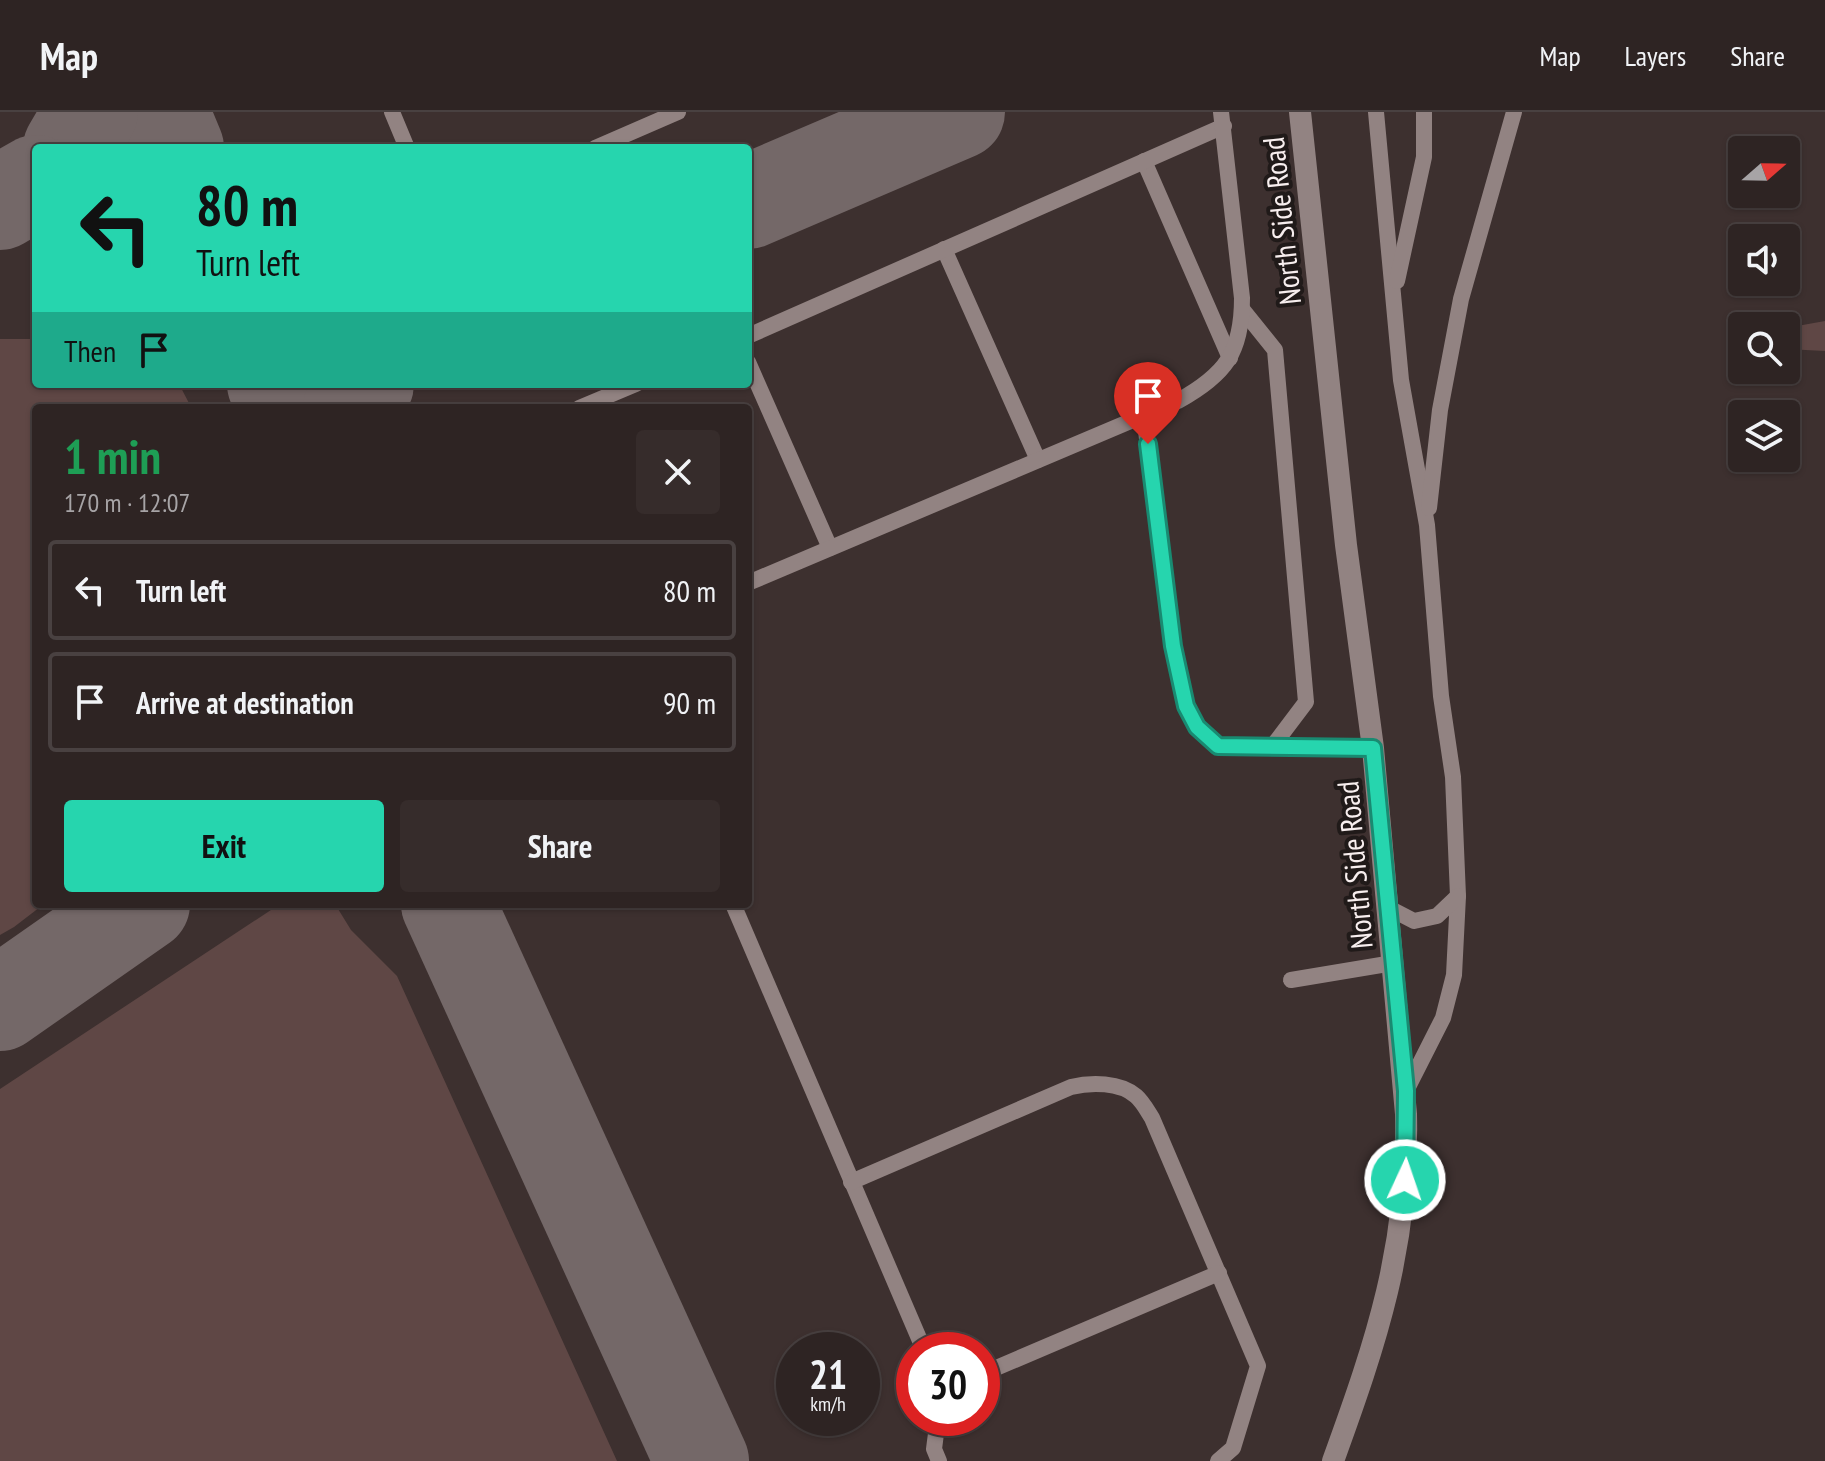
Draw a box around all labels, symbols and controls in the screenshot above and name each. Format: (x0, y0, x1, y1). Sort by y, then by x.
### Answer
text: Map (40, 31, 98, 80)
text: Map (1539, 37, 1581, 74)
text: Layers (1625, 37, 1686, 74)
text: Share (1730, 37, 1785, 74)
street label: North Side Road (1253, 135, 1309, 307)
north arrow (1728, 136, 1800, 208)
map controls (1728, 136, 1800, 472)
text: 80 m (196, 169, 298, 241)
icon: left (64, 176, 168, 280)
button: sound (1728, 224, 1800, 296)
text: Turn left (196, 239, 300, 286)
button: search (1728, 312, 1800, 384)
icon: arrive (132, 328, 176, 372)
text: Then (64, 331, 116, 370)
pin (1114, 362, 1182, 444)
icon: arrive (1126, 374, 1170, 418)
button: layers (1728, 400, 1800, 472)
text: 1 min (64, 425, 161, 487)
button: close (636, 430, 720, 514)
text: 170 m · 12:07 (64, 486, 190, 519)
icon: left (68, 568, 112, 612)
text: Turn left (136, 571, 226, 610)
text: 80 m (663, 571, 716, 610)
icon: arrive (68, 680, 112, 724)
text: Arrive at destination (136, 683, 354, 722)
text: 90 m (663, 683, 716, 722)
street label: North Side Road (1327, 780, 1381, 950)
button: Exit (64, 800, 384, 892)
button: Share (400, 800, 720, 892)
position arrow (1363, 1138, 1447, 1222)
speed limit sign: 30 (896, 1332, 1000, 1436)
text: 21 (809, 1348, 847, 1400)
text: km/h (810, 1391, 846, 1417)

